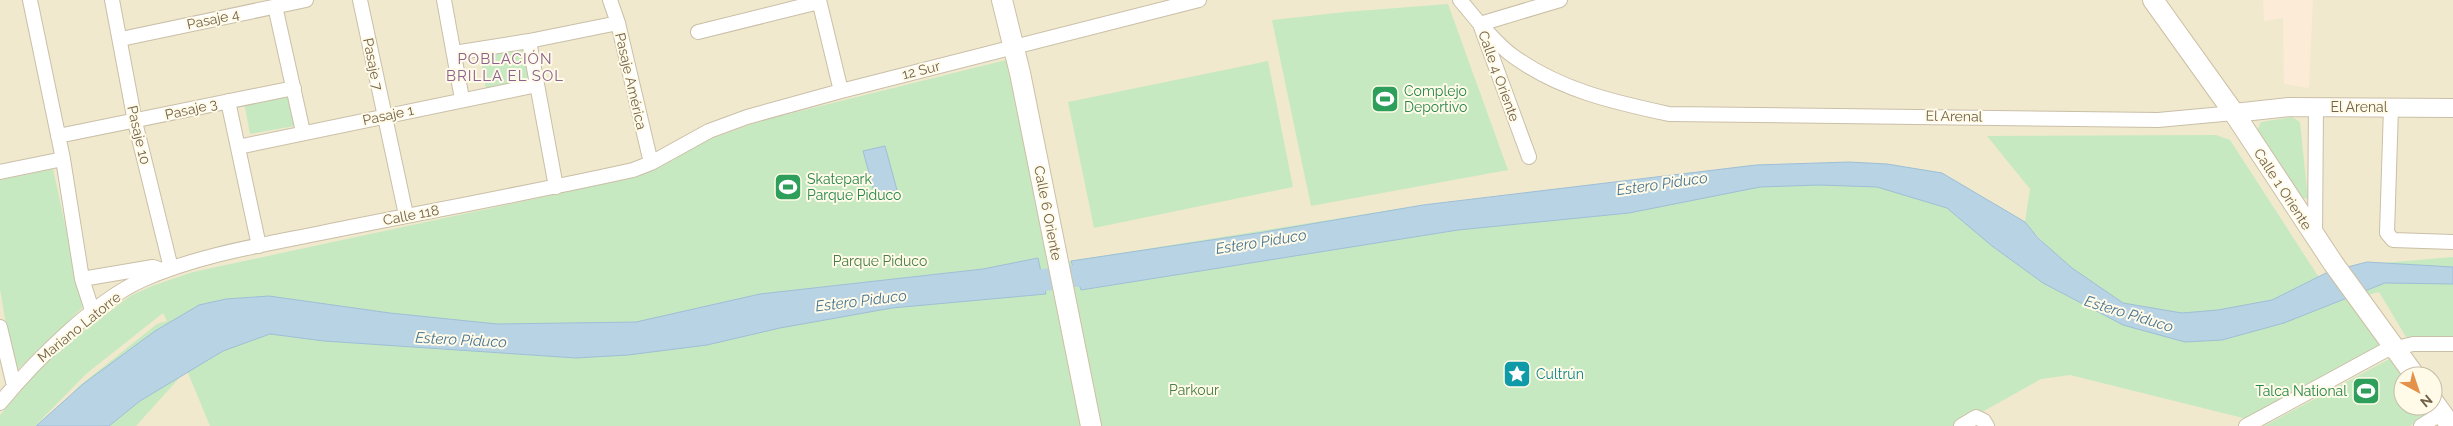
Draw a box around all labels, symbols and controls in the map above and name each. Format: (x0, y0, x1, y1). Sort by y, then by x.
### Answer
street label: Pasaje 4 (185, 6, 241, 32)
street label: Calle 4 Oriente (1475, 28, 1523, 124)
street label: Pasaje América (612, 31, 650, 131)
street label: Pasaje 7 (360, 36, 386, 92)
district label: POBLACIÓN BRILLA EL SOL (446, 50, 564, 85)
street label: 12 Sur (900, 58, 942, 82)
place label: Complejo Deportivo (1404, 83, 1467, 115)
sports icon: Complejo Deportivo (1370, 84, 1400, 114)
street label: Pasaje 3 (163, 95, 219, 123)
street label: El Arenal (2330, 99, 2388, 115)
street label: Pasaje 1 (361, 102, 415, 128)
street label: Pasaje 10 (124, 104, 154, 166)
street label: El Arenal (1925, 108, 1983, 124)
street label: Calle 1 Oriente (2251, 145, 2315, 233)
street label: Calle 6 Oriente (1031, 164, 1065, 262)
water label: Estero Piduco (1615, 169, 1709, 199)
place label: Skatepark Parque Piduco (807, 171, 901, 203)
sports icon: Skatepark Parque Piduco (773, 172, 803, 202)
street label: Calle 118 (382, 202, 440, 228)
water label: Estero Piduco (1214, 226, 1308, 258)
park label: Parque Piduco (833, 253, 927, 269)
water label: Estero Piduco (814, 286, 908, 316)
street label: Mariano Latorre (34, 289, 124, 365)
water label: Estero Piduco (2082, 292, 2176, 336)
water label: Estero Piduco (415, 329, 507, 351)
place icon: Cultrún (1502, 359, 1532, 389)
place label: Cultrún (1536, 366, 1584, 382)
north arrow (2393, 366, 2443, 416)
sports icon: Talca National (2351, 376, 2381, 406)
park label: Parkour (1169, 382, 1219, 398)
place label: Talca National (2256, 383, 2347, 399)
text: N (2417, 391, 2436, 411)

